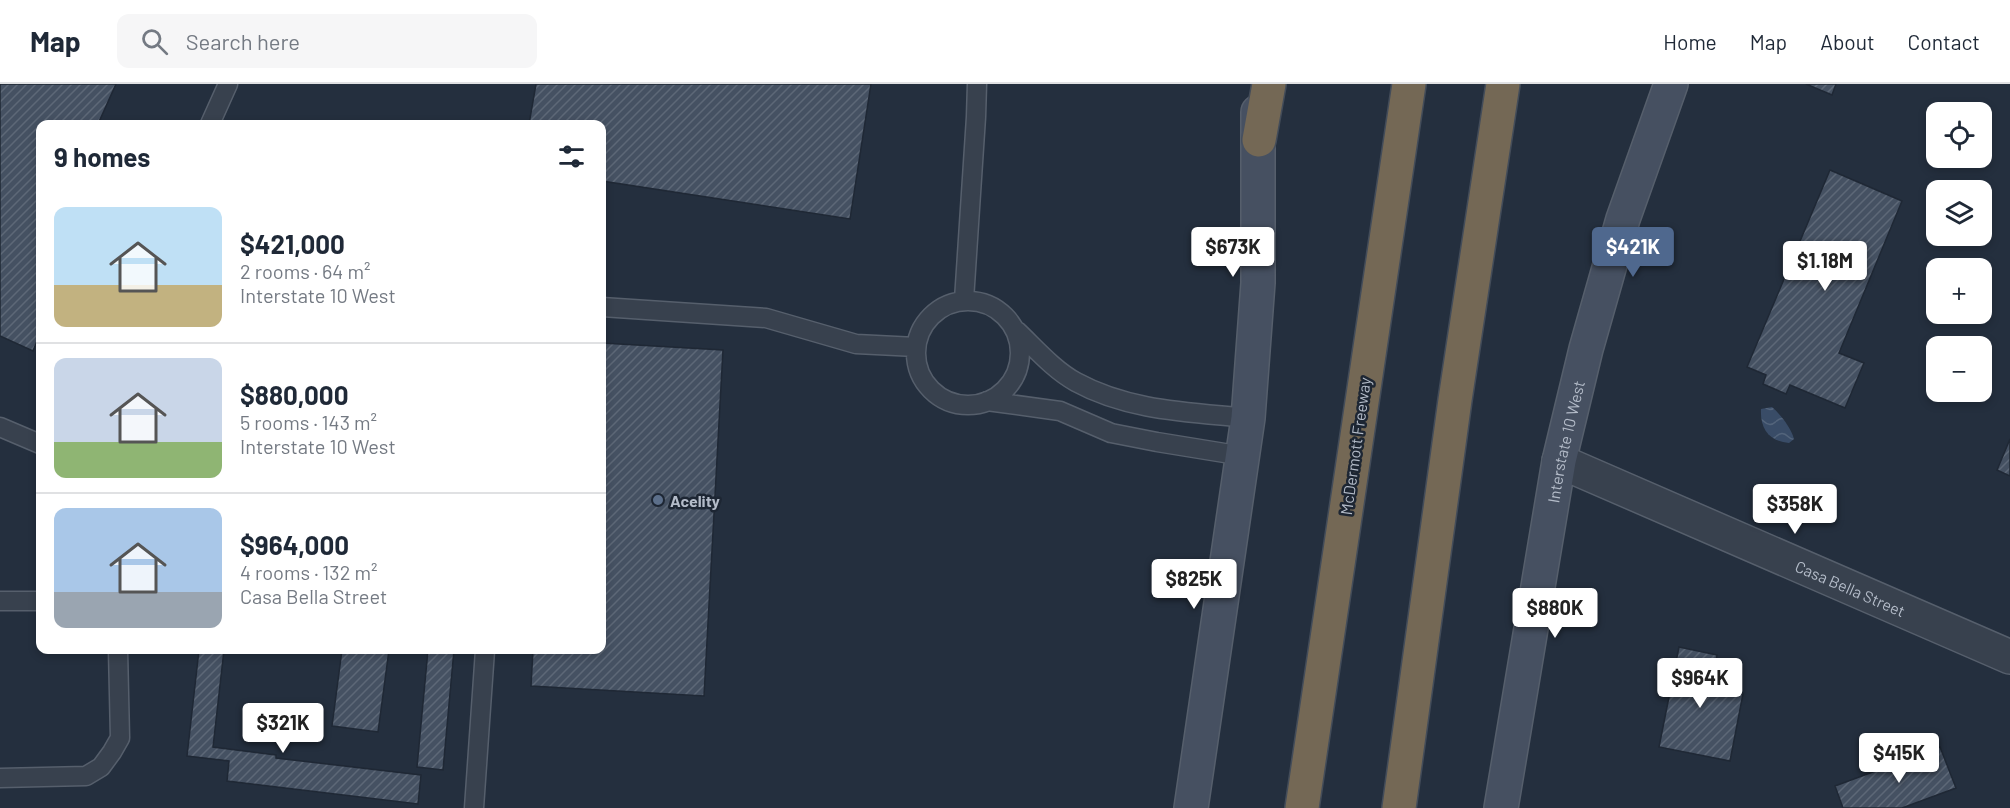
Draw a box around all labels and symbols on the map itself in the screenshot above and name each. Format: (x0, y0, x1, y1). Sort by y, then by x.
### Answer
pin: $673K (1191, 227, 1275, 278)
pin: $421K (1591, 227, 1675, 278)
pin: $1.18M (1776, 241, 1874, 292)
street label: McDermott Freeway (1336, 375, 1374, 516)
street label: Interstate 10 West (1543, 379, 1588, 504)
pin: $358K (1753, 484, 1837, 535)
place label: Acelity (670, 491, 720, 510)
marker: Acelity (651, 493, 665, 507)
street label: Casa Bella Street (1793, 556, 1909, 620)
pin: $825K (1152, 559, 1236, 610)
pin: $880K (1513, 588, 1597, 639)
pin: $964K (1658, 658, 1742, 709)
pin: $321K (241, 703, 325, 754)
pin: $415K (1857, 733, 1941, 784)

